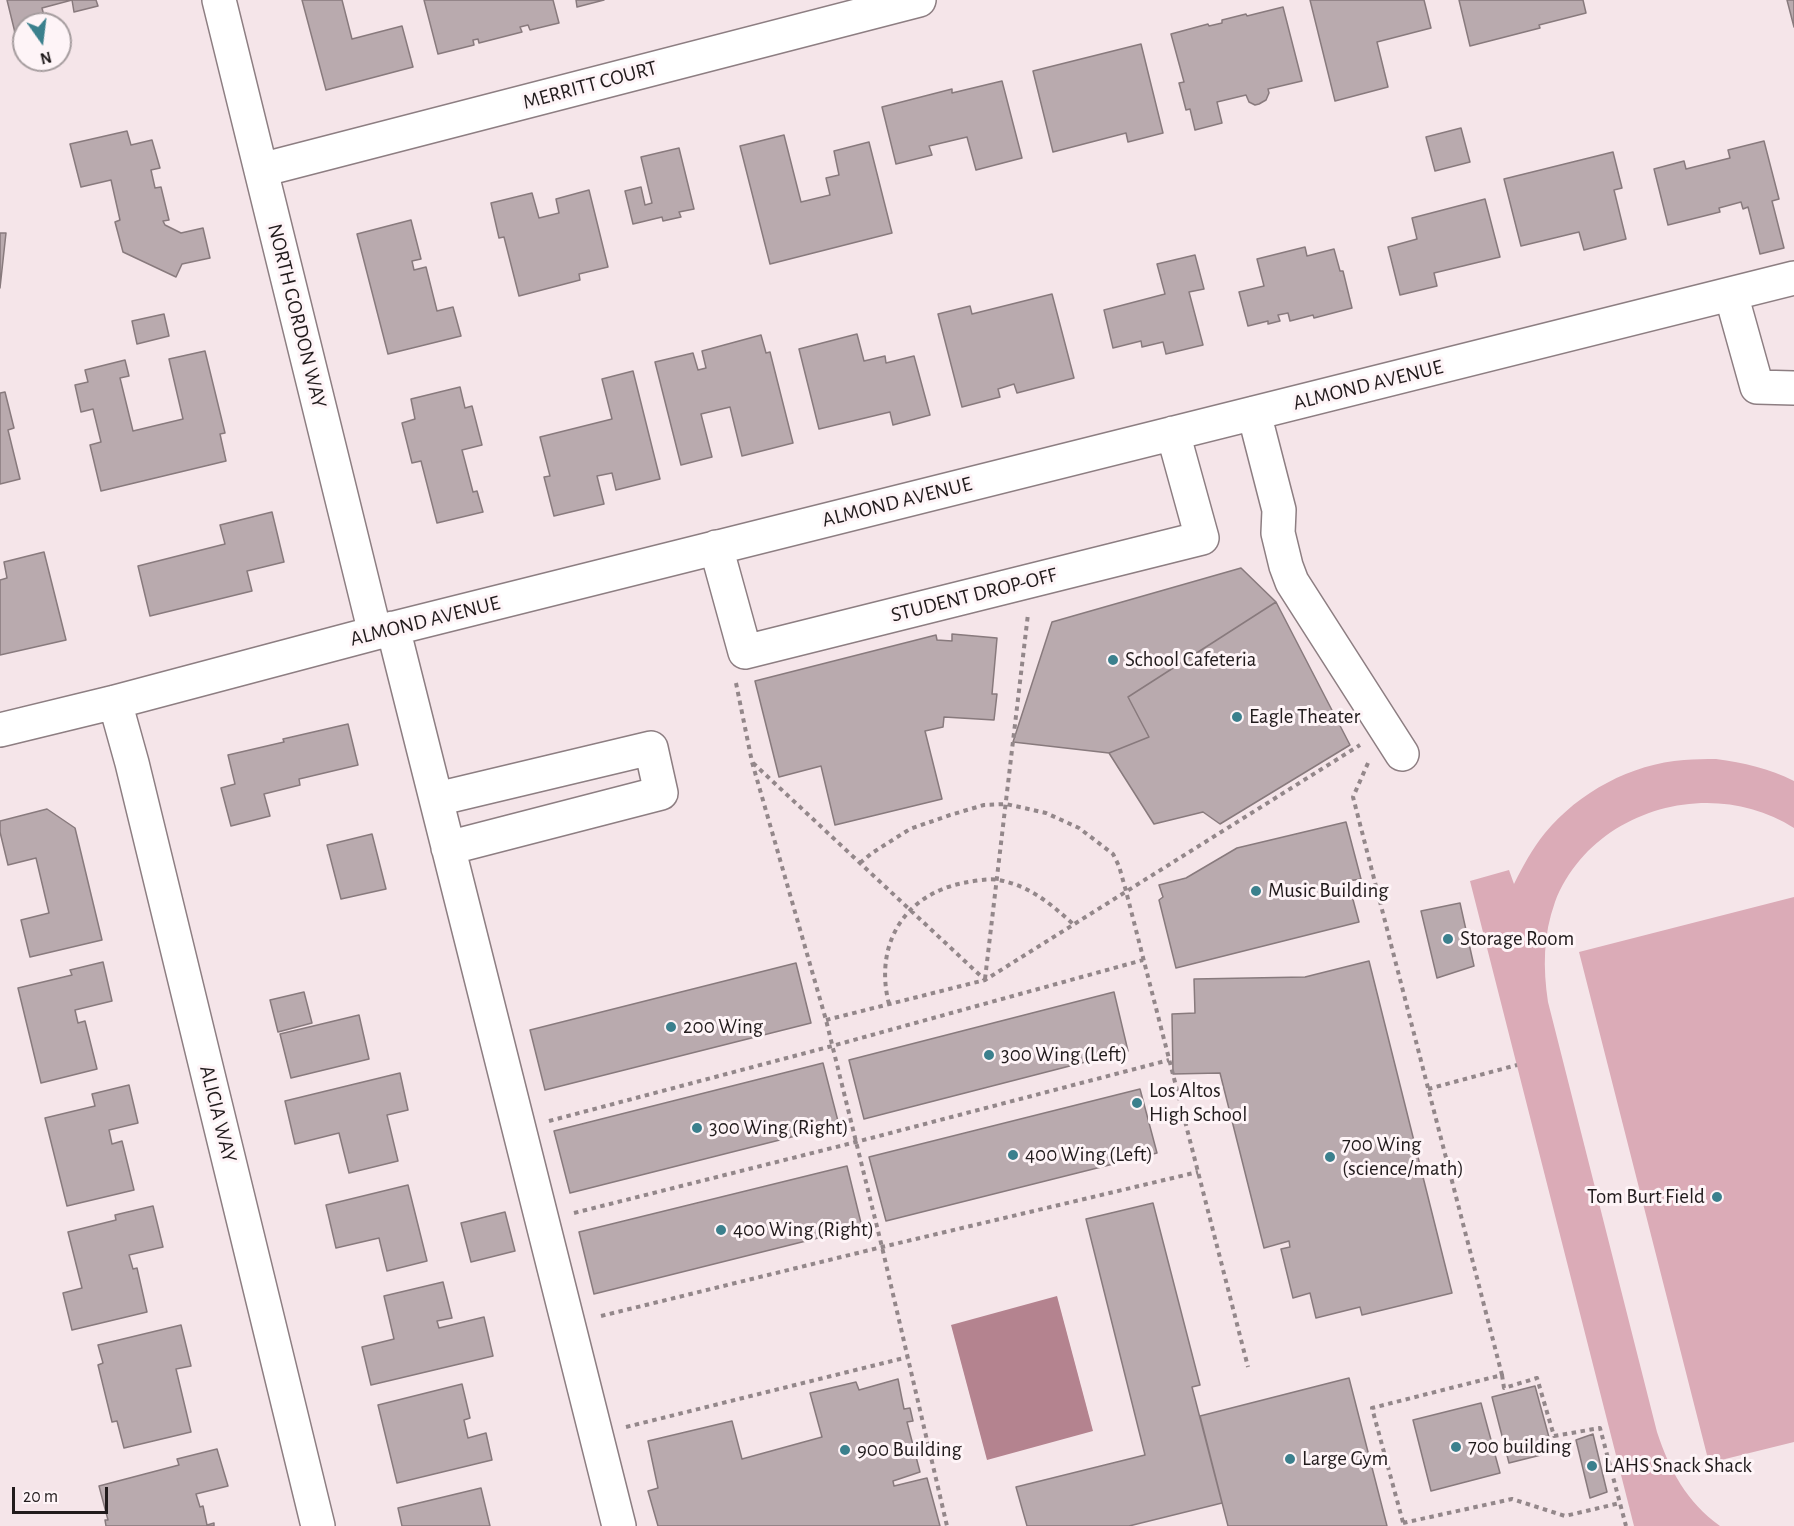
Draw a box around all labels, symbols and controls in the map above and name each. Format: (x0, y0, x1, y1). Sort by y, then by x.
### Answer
north arrow (12, 12, 72, 72)
text: N (39, 48, 53, 67)
street label: MERRITT COURT (520, 55, 660, 115)
street label: NORTH GORDON WAY (262, 221, 332, 411)
street label: ALMOND AVENUE (1291, 354, 1445, 416)
street label: ALMOND AVENUE (820, 471, 974, 533)
street label: STUDENT DROP-OFF (888, 562, 1060, 628)
street label: ALMOND AVENUE (348, 590, 502, 652)
place label: School Cafeteria (1125, 647, 1257, 673)
marker: School Cafeteria (1106, 653, 1120, 667)
place label: Eagle Theater (1249, 704, 1360, 730)
marker: Eagle Theater (1230, 710, 1244, 724)
place label: Music Building (1268, 878, 1389, 904)
marker: Music Building (1249, 884, 1263, 898)
place label: Storage Room (1460, 926, 1574, 952)
marker: Storage Room (1441, 932, 1455, 946)
place label: 200 Wing (683, 1014, 763, 1040)
marker: 200 Wing (664, 1020, 678, 1034)
place label: 300 Wing (Left) (1001, 1042, 1127, 1068)
marker: 300 Wing (Left) (982, 1048, 996, 1062)
street label: ALICIA WAY (194, 1063, 242, 1165)
place label: Los Altos High School (1149, 1078, 1247, 1128)
marker: Los Altos High School (1130, 1096, 1144, 1110)
place label: 300 Wing (Right) (709, 1115, 849, 1141)
marker: 300 Wing (Right) (690, 1121, 704, 1135)
place label: 700 Wing (science/math) (1342, 1132, 1464, 1182)
place label: 400 Wing (Left) (1025, 1142, 1153, 1168)
marker: 400 Wing (Left) (1006, 1148, 1020, 1162)
marker: 700 Wing (science/math) (1323, 1150, 1337, 1164)
place label: Tom Burt Field (1587, 1184, 1705, 1210)
marker: Tom Burt Field (1710, 1190, 1724, 1204)
place label: 400 Wing (Right) (733, 1217, 874, 1243)
marker: 400 Wing (Right) (714, 1223, 728, 1237)
place label: 700 building (1468, 1434, 1571, 1460)
place label: 900 Building (857, 1437, 962, 1463)
marker: 700 building (1449, 1440, 1463, 1454)
marker: 900 Building (838, 1443, 852, 1457)
place label: Large Gym (1302, 1446, 1388, 1472)
marker: Large Gym (1283, 1452, 1297, 1466)
place label: LAHS Snack Shack (1604, 1453, 1752, 1479)
marker: LAHS Snack Shack (1585, 1459, 1599, 1473)
scale bar (15, 1475, 111, 1513)
text: 20 m (23, 1488, 58, 1506)

